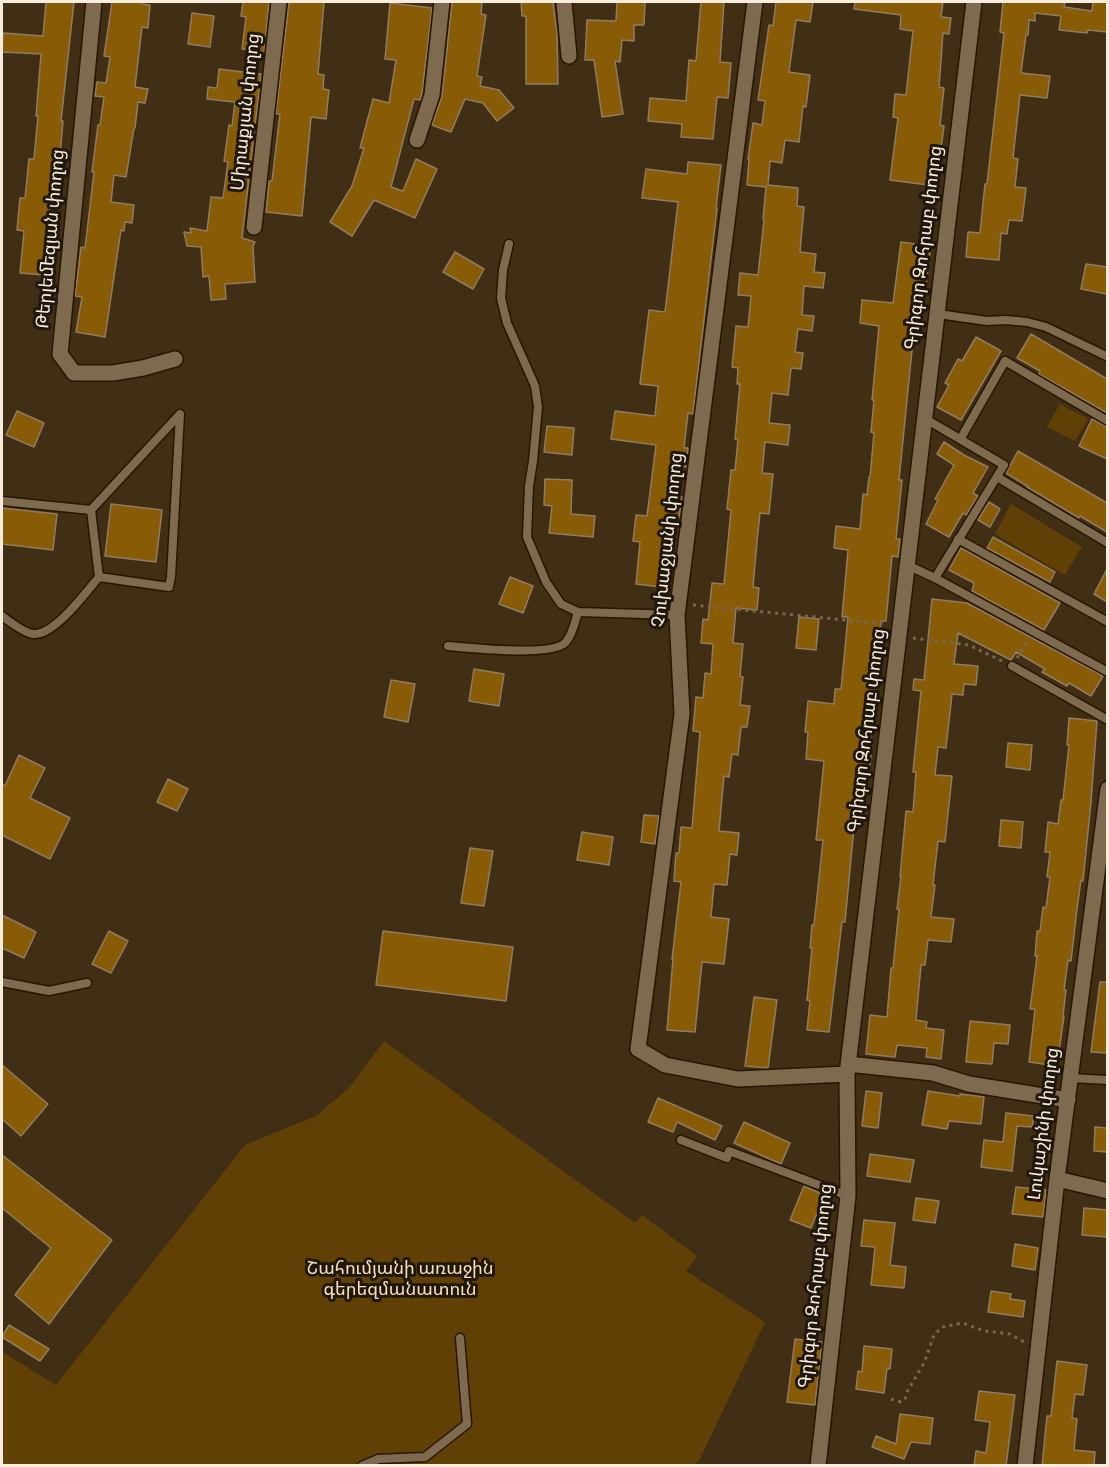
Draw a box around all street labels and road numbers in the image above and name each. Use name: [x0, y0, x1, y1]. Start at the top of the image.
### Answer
street label: Միրաքյան փողոց: [228, 32, 266, 192]
street label: Գրիգոր Զոհրաբ փողոց: [902, 145, 948, 351]
street label: Թերլեմեզյան փողոց: [33, 148, 71, 330]
street label: Չուխաջյանի փողոց: [649, 451, 689, 629]
street label: Գրիգոր Զոհրաբ փողոց: [845, 628, 891, 834]
street label: Լուկաշինի փողոց: [1025, 1046, 1065, 1202]
street label: Գրիգոր Զոհրաբ փողոց: [796, 1183, 838, 1389]

